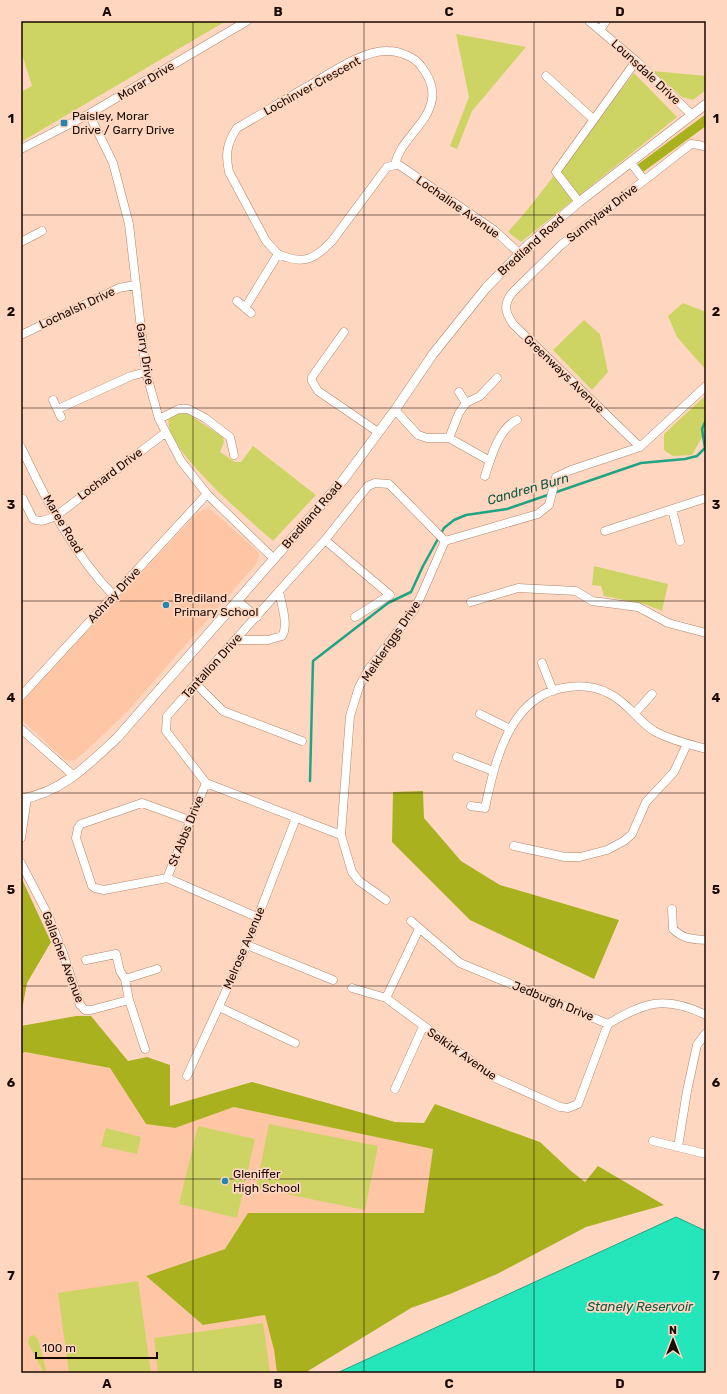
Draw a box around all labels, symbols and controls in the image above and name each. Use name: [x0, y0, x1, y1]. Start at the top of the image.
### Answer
text: A: [102, 4, 112, 19]
text: B: [273, 4, 283, 19]
text: C: [444, 4, 454, 19]
text: D: [615, 4, 625, 19]
street label: Lounsdale Drive: [609, 36, 684, 108]
street label: Lochinver Crescent: [261, 53, 363, 118]
street label: Morar Drive: [115, 58, 177, 103]
place label: Paisley, Morar Drive / Garry Drive: [72, 109, 175, 137]
text: 1: [8, 111, 14, 126]
text: 1: [713, 111, 719, 126]
marker: Paisley, Morar Drive / Garry Drive: [59, 118, 69, 128]
street label: Lochaline Avenue: [414, 173, 503, 241]
street label: Sunnylaw Drive: [564, 181, 641, 245]
street label: Brediland Road: [495, 212, 567, 278]
street label: Lochalsh Drive: [37, 284, 117, 332]
text: 2: [7, 304, 15, 319]
text: 2: [712, 304, 720, 319]
street label: Garry Drive: [133, 322, 157, 386]
street label: Greenways Avenue: [521, 332, 607, 416]
street label: Lochard Drive: [75, 445, 145, 503]
water label: Candren Burn: [485, 470, 571, 508]
street label: Brediland Road: [279, 478, 345, 552]
street label: Maree Road: [40, 492, 86, 556]
text: 3: [7, 497, 16, 512]
text: 3: [712, 497, 721, 512]
street label: Achray Drive: [85, 564, 144, 626]
place label: Brediland Primary School: [174, 591, 258, 619]
street label: Meikleriggs Drive: [359, 598, 423, 684]
marker: Brediland Primary School: [161, 600, 171, 610]
street label: Tantallon Drive: [179, 630, 245, 701]
text: 4: [7, 690, 16, 705]
text: 4: [712, 690, 721, 705]
street label: St Abbs Drive: [165, 793, 207, 868]
text: 5: [7, 882, 15, 897]
text: 5: [712, 882, 720, 897]
street label: Melrose Avenue: [220, 905, 268, 991]
street label: Gallacher Avenue: [39, 909, 87, 1005]
street label: Jedburgh Drive: [510, 978, 596, 1024]
street label: Selkirk Avenue: [425, 1025, 500, 1083]
text: 6: [7, 1075, 16, 1090]
text: 6: [712, 1075, 721, 1090]
place label: Gleniffer High School: [233, 1167, 300, 1195]
marker: Gleniffer High School: [220, 1176, 230, 1186]
text: 7: [7, 1268, 15, 1283]
text: 7: [712, 1268, 720, 1283]
water label: Stanely Reservoir: [587, 1299, 694, 1314]
north arrow: [653, 1320, 693, 1360]
text: N: [669, 1324, 677, 1337]
scale bar: [36, 1334, 157, 1360]
text: 100 m: [42, 1341, 76, 1355]
text: A: [102, 1376, 112, 1391]
text: B: [273, 1376, 283, 1391]
text: C: [444, 1376, 454, 1391]
text: D: [615, 1376, 625, 1391]

